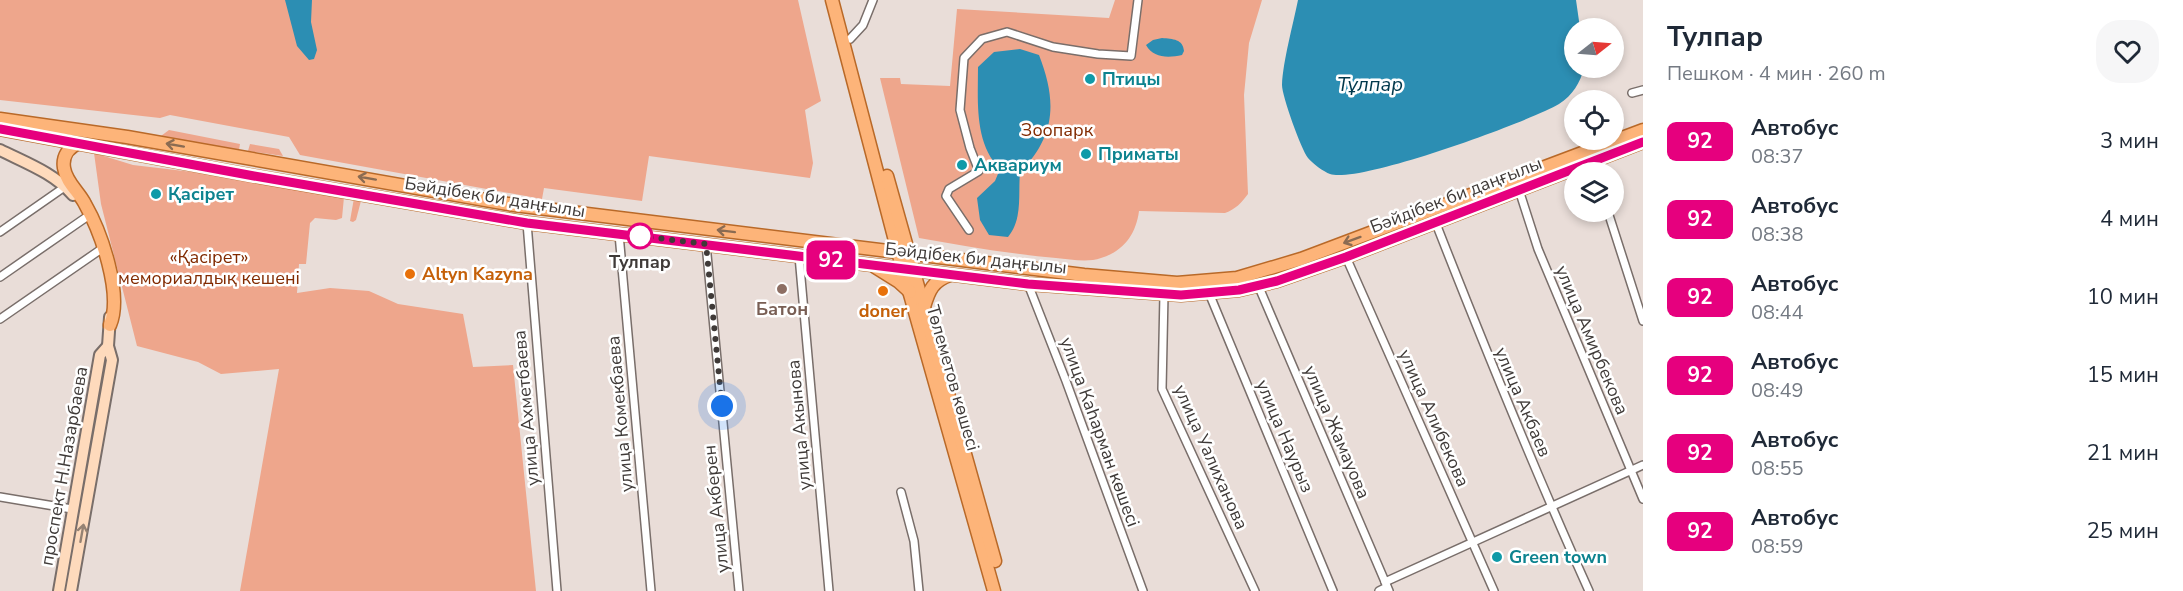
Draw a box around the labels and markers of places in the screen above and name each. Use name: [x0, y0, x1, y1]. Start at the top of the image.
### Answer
place label: Птицы: [1102, 67, 1160, 91]
marker: Птицы: [1083, 72, 1097, 86]
place label: Приматы: [1098, 142, 1179, 166]
marker: Приматы: [1079, 147, 1093, 161]
place label: Аквариум: [974, 153, 1062, 177]
marker: Аквариум: [955, 158, 969, 172]
place label: Қасірет: [168, 182, 235, 206]
marker: Қасірет: [149, 187, 163, 201]
marker: Тулпар: [627, 223, 653, 249]
place label: Тулпар: [609, 250, 671, 274]
place label: Altyn Kazyna: [422, 262, 533, 286]
marker: Altyn Kazyna: [403, 267, 417, 281]
marker: Батон: [775, 282, 789, 296]
marker: doner: [876, 284, 890, 298]
place label: Батон: [756, 297, 808, 321]
place label: doner: [859, 299, 907, 323]
place label: Green town: [1509, 545, 1607, 569]
marker: Green town: [1490, 550, 1504, 564]

